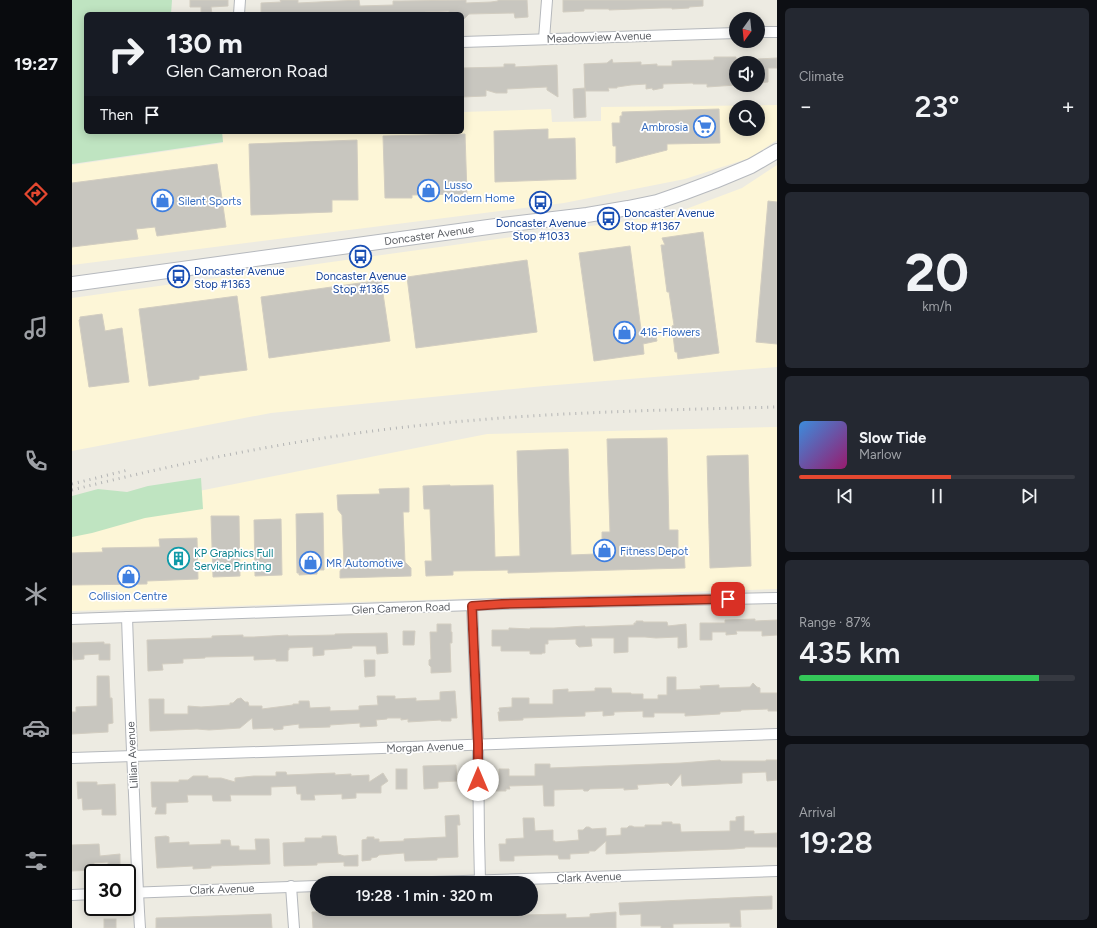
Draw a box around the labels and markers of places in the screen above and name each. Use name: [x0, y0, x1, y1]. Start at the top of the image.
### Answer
supermarket icon: Ambrosia: [691, 114, 717, 140]
place label: Ambrosia: [641, 121, 688, 134]
shop icon: Lusso Modern Home: [415, 178, 441, 204]
place label: Lusso Modern Home: [444, 179, 515, 205]
shop icon: Silent Sports: [149, 188, 175, 214]
bus stop icon: Doncaster Avenue Stop #1033: [528, 190, 554, 216]
place label: Silent Sports: [178, 195, 241, 208]
bus stop icon: Doncaster Avenue Stop #1367: [595, 206, 621, 232]
place label: Doncaster Avenue Stop #1367: [624, 207, 715, 233]
place label: Doncaster Avenue Stop #1033: [496, 217, 586, 243]
bus stop icon: Doncaster Avenue Stop #1365: [348, 243, 374, 269]
bus stop icon: Doncaster Avenue Stop #1363: [165, 264, 191, 290]
place label: Doncaster Avenue Stop #1363: [194, 265, 285, 291]
place label: Doncaster Avenue Stop #1365: [316, 270, 406, 296]
shop icon: 416-Flowers: [612, 319, 638, 345]
place label: 416-Flowers: [640, 326, 700, 339]
shop icon: Fitness Depot: [591, 538, 617, 564]
place label: Fitness Depot: [620, 545, 688, 558]
building icon: KP Graphics Full Service Printing: [166, 546, 192, 572]
place label: KP Graphics Full Service Printing: [194, 547, 273, 573]
shop icon: MR Automotive: [297, 550, 323, 576]
place label: MR Automotive: [326, 557, 403, 570]
shop icon: Collision Centre: [115, 563, 141, 589]
pin: [711, 582, 745, 616]
place label: Collision Centre: [89, 590, 167, 603]

